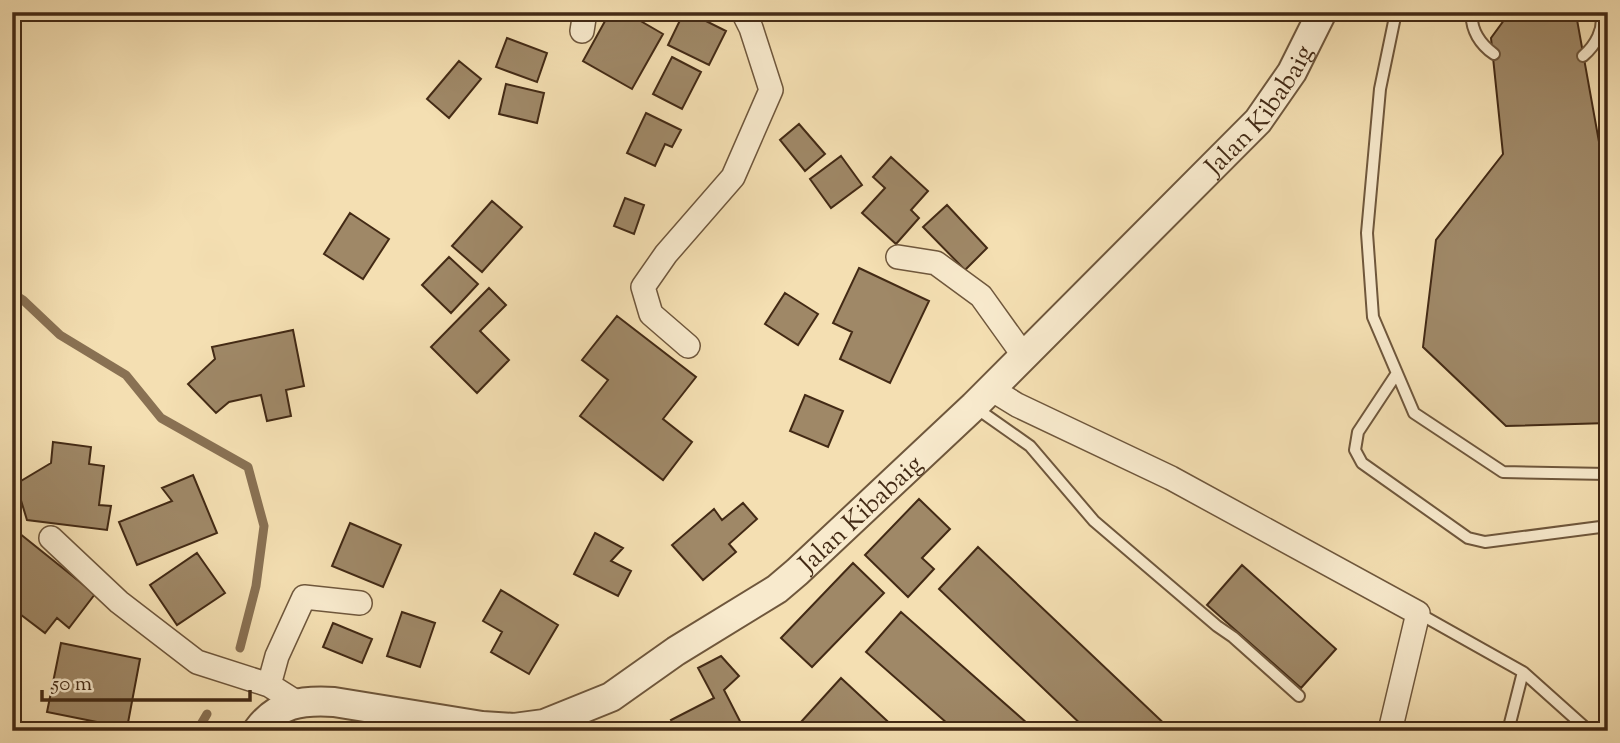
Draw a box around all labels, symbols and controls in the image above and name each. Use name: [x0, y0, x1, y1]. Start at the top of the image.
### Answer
street label: Jalan Kibabaig: [1196, 39, 1324, 187]
street label: Jalan Kibabaig: [790, 447, 932, 584]
scale bar: [42, 659, 250, 703]
text: 50 m: [51, 670, 92, 700]

